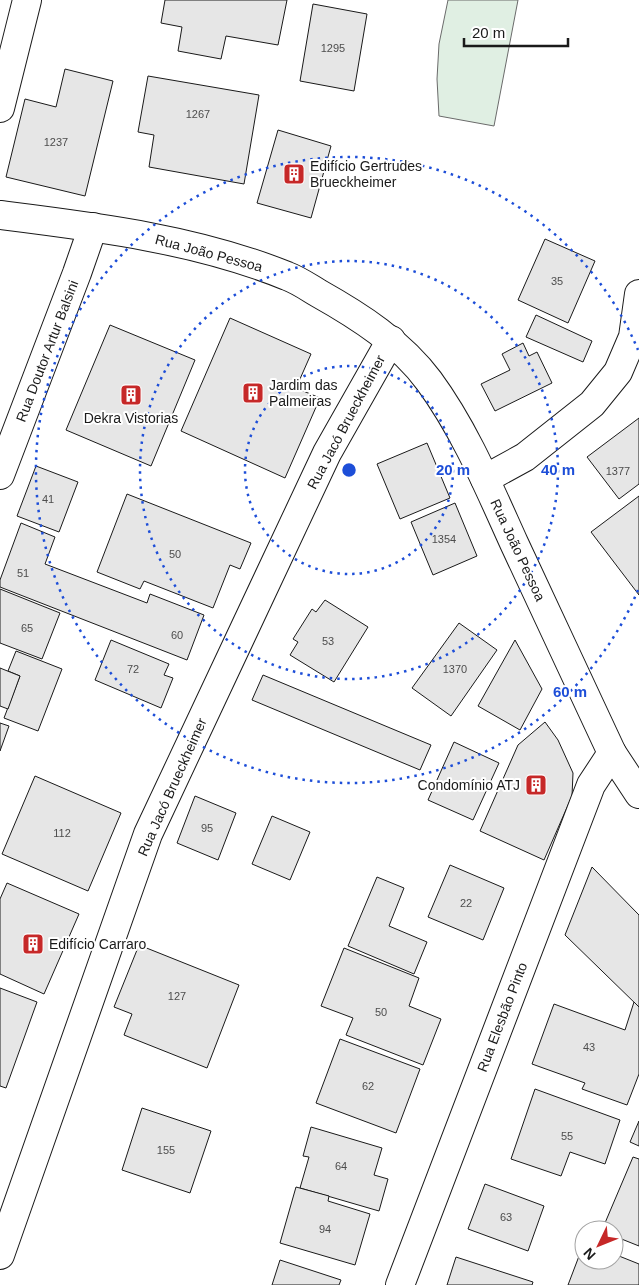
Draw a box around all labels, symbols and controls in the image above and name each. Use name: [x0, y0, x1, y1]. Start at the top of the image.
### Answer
scale bar: [464, 15, 568, 47]
text: 20 m: [472, 24, 505, 41]
house number: 1295: [321, 42, 345, 54]
house number: 1267: [186, 108, 210, 120]
house number: 1237: [44, 136, 68, 148]
place label: Edifício Gertrudes Brueckheimer: [310, 158, 422, 190]
building icon: Edifício Gertrudes Brueckheimer: [282, 162, 306, 186]
street label: Rua João Pessoa: [154, 231, 265, 275]
house number: 35: [551, 275, 563, 287]
street label: Rua Doutor Artur Balsini: [13, 278, 81, 424]
street label: Rua Jacó Brueckheimer: [304, 352, 388, 492]
place label: Jardim das Palmeiras: [269, 377, 337, 409]
building icon: Jardim das Palmeiras: [241, 381, 265, 405]
building icon: Dekra Vistorias: [119, 383, 143, 407]
place label: Dekra Vistorias: [84, 410, 178, 426]
centre of rings: [340, 461, 358, 479]
text: 20 m: [436, 461, 470, 478]
text: 40 m: [541, 461, 575, 478]
house number: 1377: [606, 465, 630, 477]
house number: 41: [42, 493, 54, 505]
street label: Rua João Pessoa: [487, 497, 549, 604]
house number: 1354: [432, 533, 456, 545]
house number: 50: [169, 548, 181, 560]
house number: 51: [17, 567, 29, 579]
house number: 65: [21, 622, 33, 634]
house number: 60: [171, 629, 183, 641]
house number: 53: [322, 635, 334, 647]
house number: 72: [127, 663, 139, 675]
house number: 1370: [443, 663, 467, 675]
text: 60 m: [553, 683, 587, 700]
street label: Rua Jacó Brueckheimer: [134, 715, 210, 858]
building icon: Condomínio ATJ: [524, 773, 548, 797]
place label: Condomínio ATJ: [418, 777, 520, 793]
house number: 95: [201, 822, 213, 834]
house number: 112: [53, 827, 71, 839]
house number: 22: [460, 897, 472, 909]
building icon: Edifício Carraro: [21, 932, 45, 956]
place label: Edifício Carraro: [49, 936, 146, 952]
street label: Rua Elesbão Pinto: [474, 960, 530, 1074]
house number: 127: [168, 990, 186, 1002]
house number: 50: [375, 1006, 387, 1018]
house number: 43: [583, 1041, 595, 1053]
house number: 62: [362, 1080, 374, 1092]
house number: 55: [561, 1130, 573, 1142]
house number: 155: [157, 1144, 175, 1156]
house number: 64: [335, 1160, 347, 1172]
house number: 63: [500, 1211, 512, 1223]
north arrow: [574, 1220, 624, 1270]
house number: 94: [319, 1223, 331, 1235]
text: N: [580, 1245, 599, 1263]

